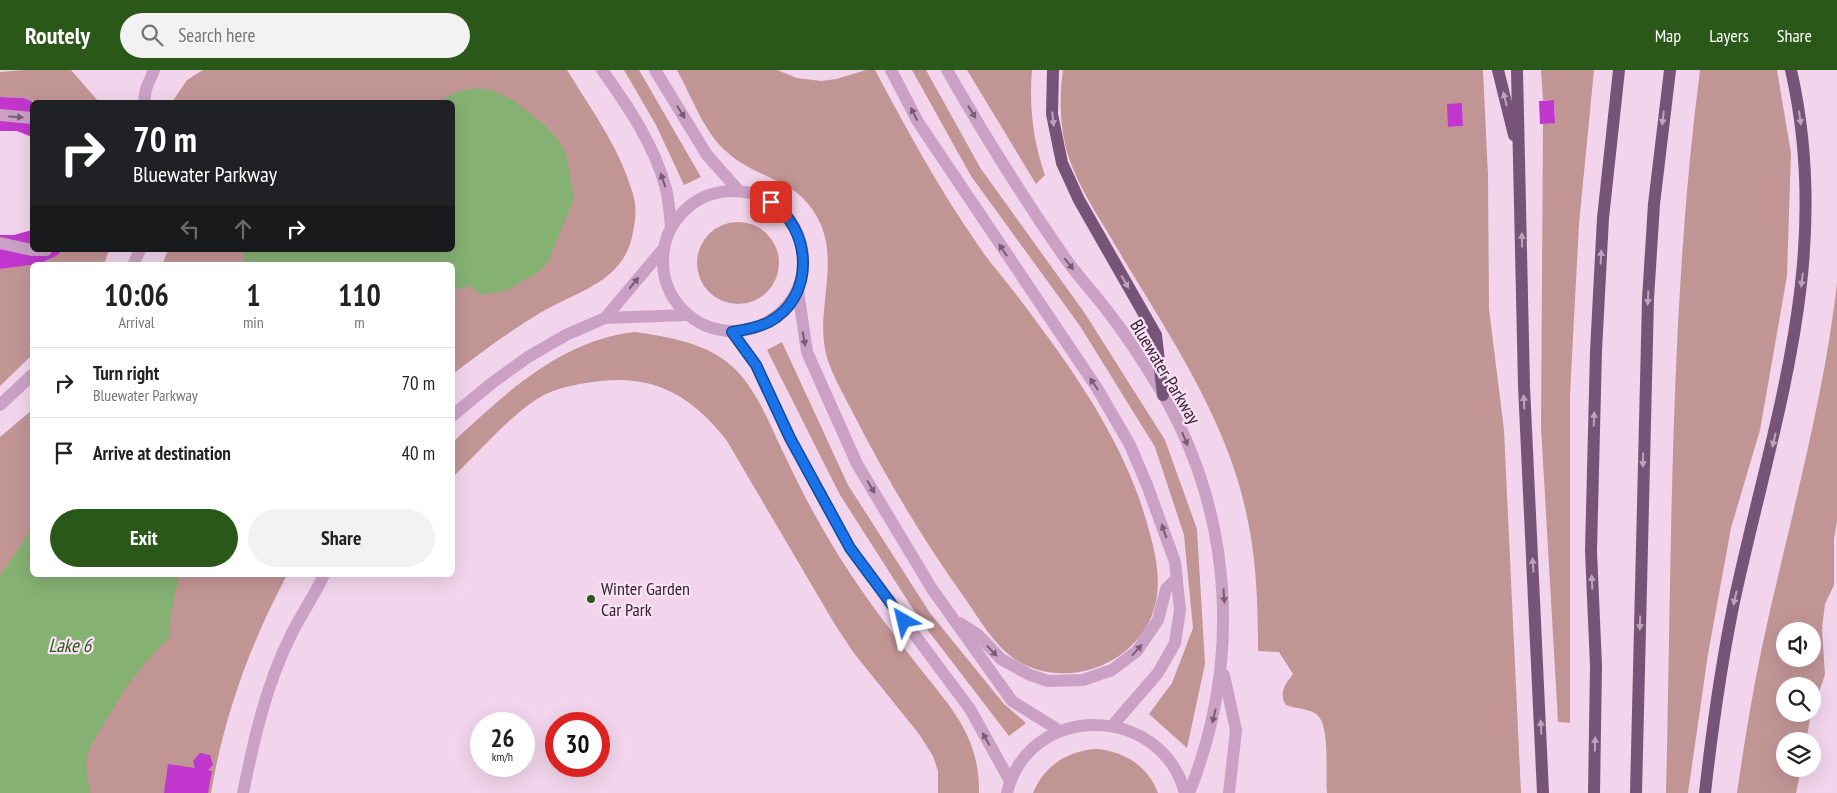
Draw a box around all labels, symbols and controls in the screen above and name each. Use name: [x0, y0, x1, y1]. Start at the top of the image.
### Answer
search box: [120, 13, 470, 58]
text: Routely: [25, 20, 90, 51]
icon: search: [138, 21, 166, 49]
text: Search here: [178, 23, 255, 47]
text: Map: [1655, 24, 1681, 47]
text: Layers: [1709, 24, 1749, 47]
text: Share: [1777, 24, 1812, 47]
one-way arrow: [1501, 91, 1509, 106]
one-way arrow: [676, 105, 685, 118]
one-way arrow: [967, 105, 977, 119]
one-way arrow: [910, 107, 918, 121]
one-way arrow: [1797, 110, 1805, 126]
one-way arrow: [1049, 111, 1057, 127]
one-way arrow: [1659, 111, 1667, 127]
one-way arrow: [9, 113, 25, 121]
text: 70 m: [133, 116, 197, 162]
icon: right: [50, 120, 115, 185]
text: Bluewater Parkway: [133, 160, 277, 188]
one-way arrow: [659, 172, 667, 187]
pin: [750, 181, 792, 223]
icon: arrive: [757, 188, 785, 216]
icon: left: [176, 215, 204, 243]
icon: ahead: [229, 215, 257, 243]
icon: right: [282, 215, 310, 243]
one-way arrow: [1518, 232, 1526, 248]
one-way arrow: [998, 243, 1008, 257]
one-way arrow: [1598, 249, 1606, 265]
one-way arrow: [1064, 257, 1075, 270]
one-way arrow: [1798, 272, 1806, 288]
text: 10:06: [104, 275, 169, 314]
text: 1: [246, 275, 261, 314]
text: 110: [338, 275, 381, 314]
one-way arrow: [1121, 275, 1130, 288]
one-way arrow: [629, 277, 640, 290]
one-way arrow: [1643, 290, 1651, 306]
text: Arrival: [118, 312, 155, 332]
text: min: [243, 312, 264, 332]
text: m: [354, 312, 365, 332]
street label: Bluewater Parkway: [1125, 315, 1206, 428]
one-way arrow: [801, 332, 809, 348]
text: Turn right: [93, 361, 159, 385]
icon: right: [50, 369, 78, 397]
text: 70 m: [402, 371, 435, 395]
one-way arrow: [1090, 378, 1099, 391]
text: Bluewater Parkway: [93, 385, 198, 405]
one-way arrow: [1520, 394, 1528, 410]
one-way arrow: [1590, 411, 1598, 427]
one-way arrow: [1182, 432, 1190, 446]
one-way arrow: [1770, 432, 1778, 447]
icon: arrive: [50, 439, 78, 467]
text: Arrive at destination: [93, 441, 231, 465]
text: 40 m: [402, 441, 435, 465]
one-way arrow: [1639, 452, 1647, 468]
one-way arrow: [866, 480, 875, 493]
button: Exit: [50, 509, 238, 567]
button: Share: [248, 509, 435, 567]
one-way arrow: [1160, 523, 1167, 538]
one-way arrow: [1528, 556, 1536, 572]
one-way arrow: [1587, 574, 1595, 590]
place label: Winter Garden Car Park: [601, 577, 690, 621]
one-way arrow: [1220, 588, 1228, 604]
one-way arrow: [1731, 590, 1739, 605]
marker: Winter Garden Car Park: [585, 593, 597, 605]
position arrow: [877, 594, 929, 646]
one-way arrow: [1636, 615, 1644, 631]
map controls: [1776, 622, 1821, 777]
button: sound: [1776, 622, 1821, 667]
water label: Lake 6: [49, 633, 93, 657]
one-way arrow: [986, 644, 998, 656]
one-way arrow: [1132, 644, 1143, 657]
button: search: [1776, 677, 1821, 722]
one-way arrow: [1209, 708, 1217, 724]
speed limit sign: 30: [545, 712, 610, 777]
one-way arrow: [1536, 719, 1544, 735]
text: 26: [491, 722, 514, 754]
one-way arrow: [982, 731, 990, 746]
button: layers: [1776, 732, 1821, 777]
one-way arrow: [1591, 736, 1599, 752]
text: km/h: [492, 749, 513, 764]

